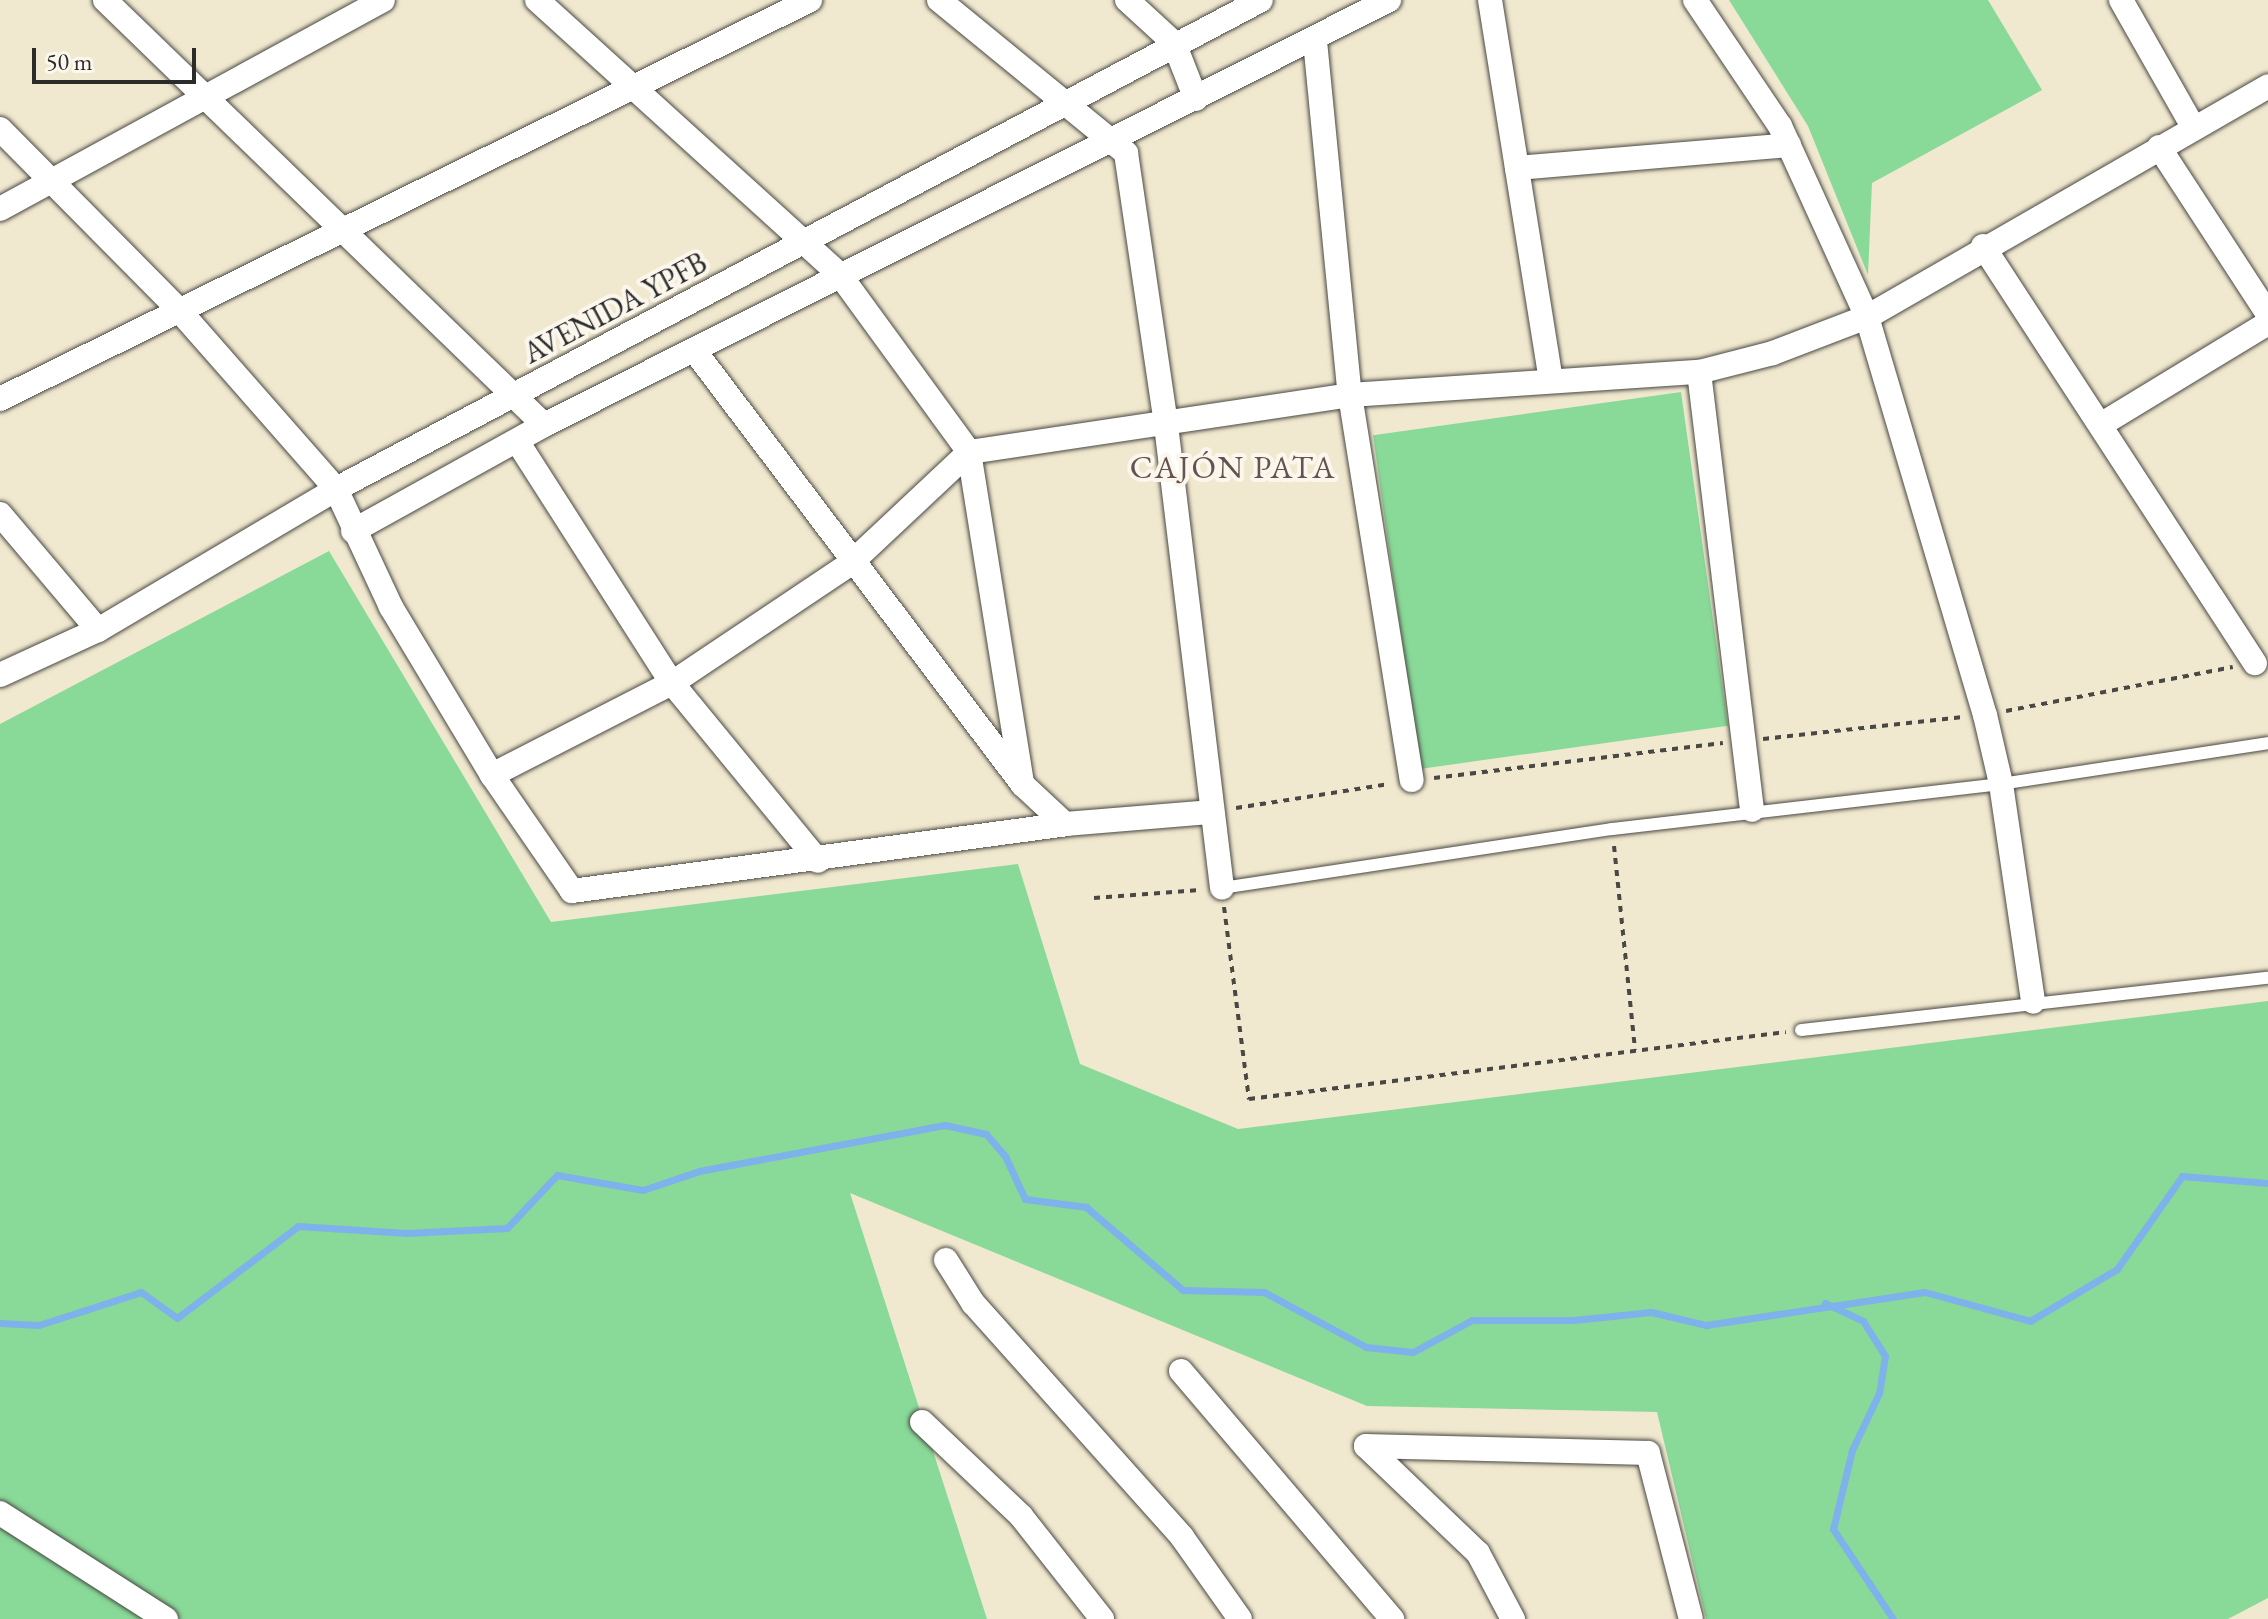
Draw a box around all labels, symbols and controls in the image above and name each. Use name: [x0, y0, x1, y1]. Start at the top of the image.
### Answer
scale bar: [36, 32, 200, 82]
text: 50 m: [46, 46, 93, 77]
street label: AVENIDA YPFB: [517, 244, 713, 372]
district label: CAJÓN PATA: [1130, 448, 1336, 486]

